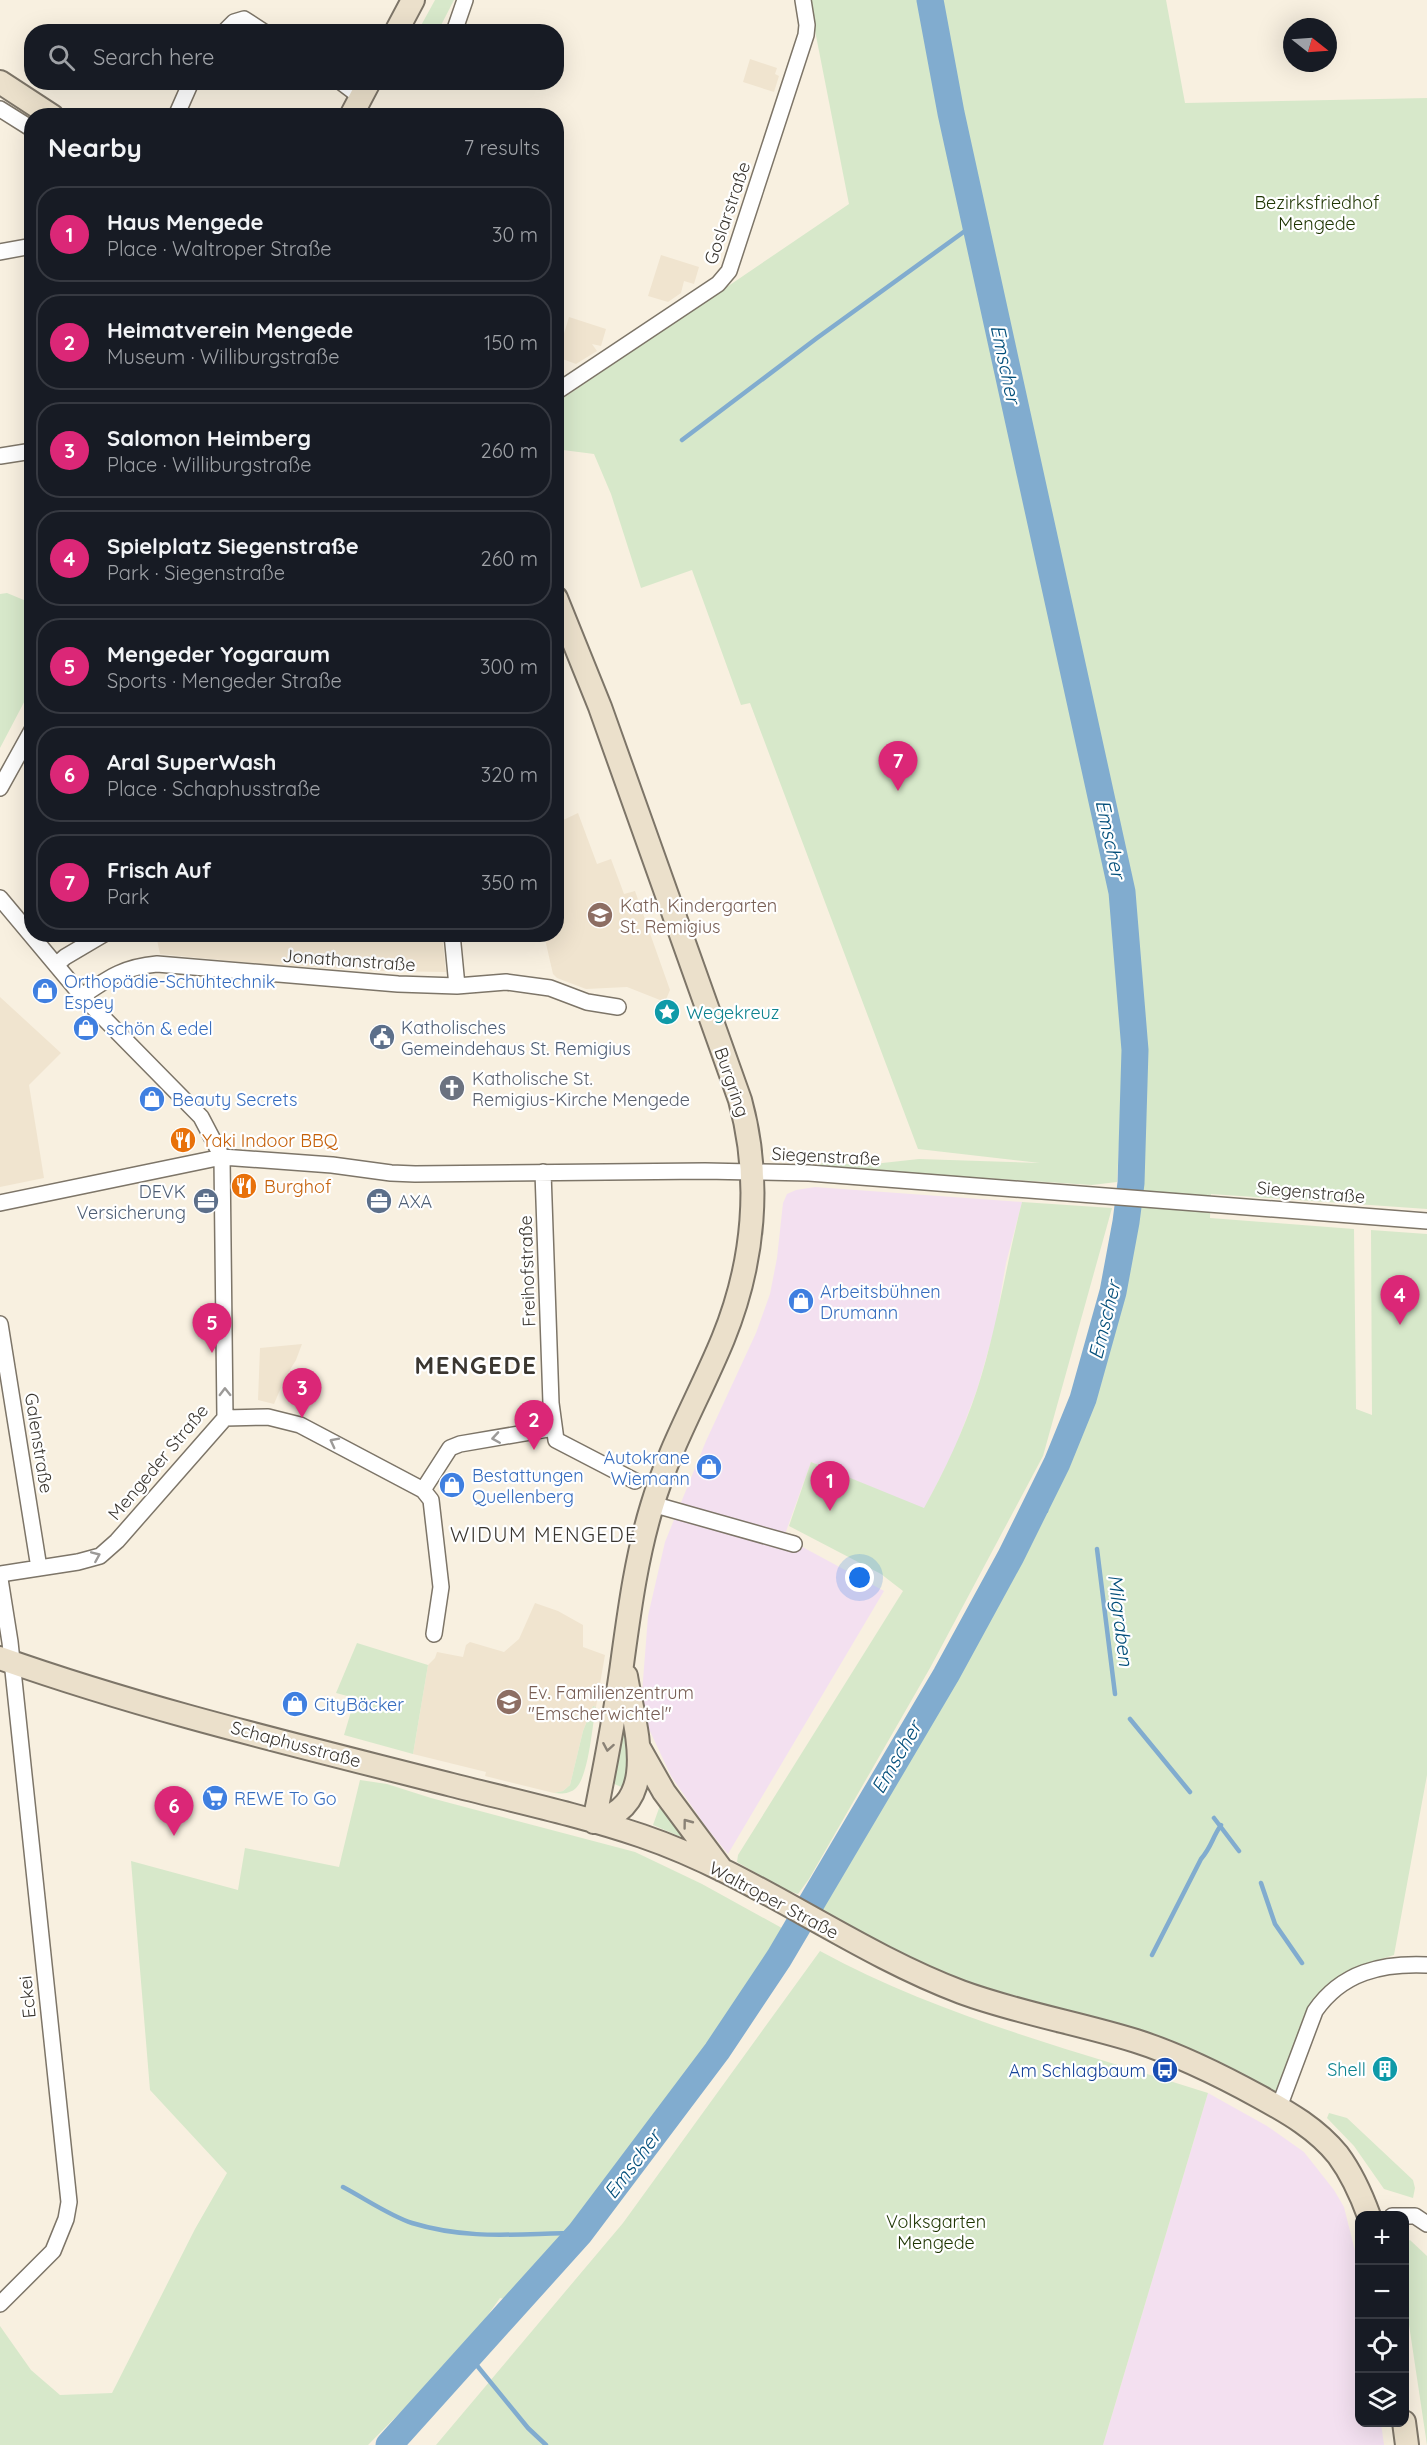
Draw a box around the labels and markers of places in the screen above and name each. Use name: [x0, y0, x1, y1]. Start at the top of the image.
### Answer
pin: 7: [878, 742, 918, 791]
place label: Kath. Kindergarten St. Remigius: [620, 894, 777, 938]
school or university icon: Kath. Kindergarten St. Remigius: [585, 900, 615, 930]
place label: Orthopädie-Schuhtechnik Espey: [64, 970, 275, 1014]
shop icon: Orthopädie-Schuhtechnik Espey: [30, 976, 60, 1006]
place icon: Wegekreuz: [652, 997, 682, 1027]
place label: Wegekreuz: [686, 1001, 779, 1024]
shop icon: schön & edel: [71, 1013, 101, 1043]
place label: Katholisches Gemeindehaus St. Remigius: [401, 1016, 631, 1060]
place label: schön & edel: [106, 1017, 213, 1040]
public building icon: Katholisches Gemeindehaus St. Remigius: [367, 1022, 397, 1052]
place label: Katholische St. Remigius-Kirche Mengede: [472, 1067, 690, 1111]
church icon: Katholische St. Remigius-Kirche Mengede: [437, 1073, 467, 1103]
shop icon: Beauty Secrets: [137, 1084, 167, 1114]
place label: Beauty Secrets: [172, 1088, 297, 1111]
restaurant icon: Yaki Indoor BBQ: [168, 1125, 198, 1155]
place label: Yaki Indoor BBQ: [202, 1129, 339, 1152]
restaurant icon: Burghof: [229, 1171, 259, 1201]
place label: Burghof: [264, 1175, 332, 1198]
place label: DEVK Versicherung: [77, 1180, 186, 1224]
office icon: DEVK Versicherung: [191, 1186, 221, 1216]
office icon: AXA: [364, 1186, 394, 1216]
place label: AXA: [398, 1190, 433, 1213]
pin: 4: [1380, 1276, 1420, 1325]
place label: Arbeitsbühnen Drumann: [820, 1280, 941, 1324]
shop icon: Arbeitsbühnen Drumann: [786, 1286, 816, 1316]
pin: 5: [192, 1304, 232, 1353]
pin: 3: [282, 1368, 322, 1418]
pin: 2: [514, 1400, 554, 1450]
place label: Autokrane Wiemann: [604, 1446, 690, 1490]
shop icon: Autokrane Wiemann: [694, 1452, 724, 1482]
pin: 1: [810, 1462, 850, 1511]
place label: Bestattungen Quellenberg: [472, 1464, 584, 1508]
shop icon: Bestattungen Quellenberg: [437, 1470, 467, 1500]
place label: Ev. Familienzentrum "Emscherwichtel": [528, 1681, 694, 1725]
school or university icon: Ev. Familienzentrum "Emscherwichtel": [494, 1687, 524, 1717]
shop icon: CityBäcker: [280, 1689, 310, 1719]
place label: CityBäcker: [314, 1693, 404, 1716]
supermarket icon: REWE To Go: [200, 1783, 230, 1813]
pin: 6: [154, 1786, 194, 1836]
place label: REWE To Go: [234, 1787, 337, 1810]
building icon: Shell: [1370, 2054, 1400, 2084]
bus stop icon: Am Schlagbaum: [1150, 2055, 1180, 2085]
place label: Shell: [1327, 2058, 1366, 2081]
place label: Am Schlagbaum: [1009, 2059, 1146, 2082]

